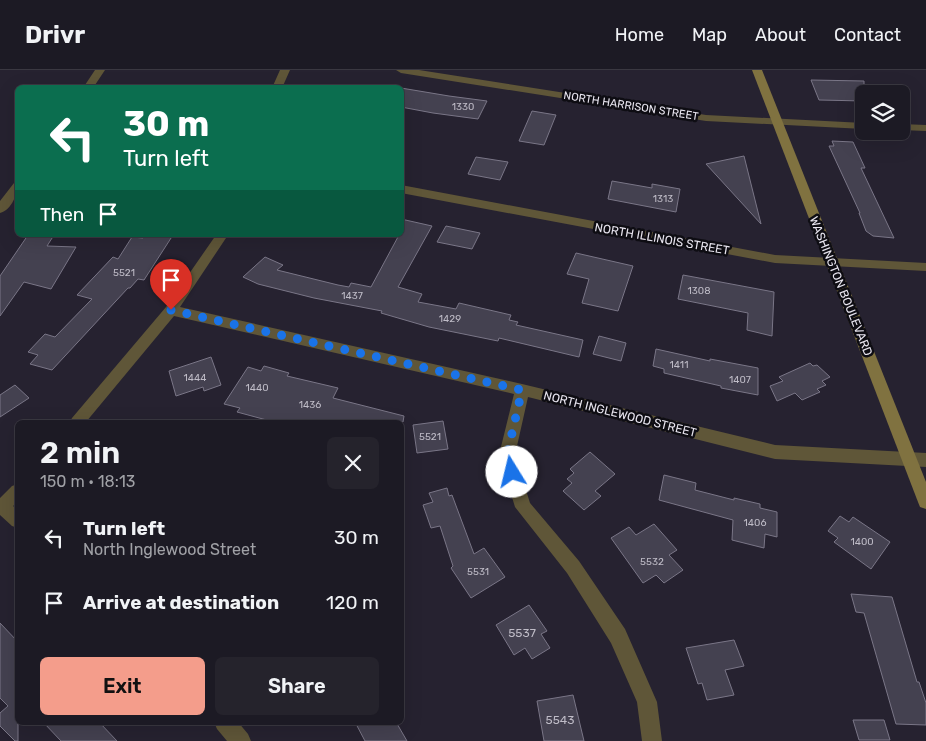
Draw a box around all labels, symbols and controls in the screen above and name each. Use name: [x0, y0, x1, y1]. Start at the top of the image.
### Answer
text: Drivr: [25, 21, 85, 49]
text: Home: [615, 24, 664, 46]
text: Map: [692, 24, 727, 46]
text: About: [755, 24, 806, 46]
text: Contact: [834, 24, 901, 46]
map controls: [855, 85, 910, 140]
button: layers: [855, 85, 910, 140]
street label: NORTH HARRISON STREET: [563, 89, 700, 123]
house number: 1330: [452, 101, 474, 113]
text: 30 m: [123, 103, 209, 145]
icon: left: [40, 105, 105, 170]
text: Turn left: [123, 145, 209, 172]
house number: 1313: [653, 193, 673, 205]
icon: arrive: [94, 200, 122, 228]
text: Then: [40, 203, 84, 226]
street label: WASHINGTON BOULEVARD: [807, 214, 875, 358]
street label: NORTH ILLINOIS STREET: [594, 220, 731, 258]
pin: [150, 259, 192, 310]
icon: arrive: [157, 266, 185, 294]
house number: 5521: [113, 267, 135, 279]
house number: 1308: [688, 285, 711, 297]
house number: 1437: [341, 290, 363, 302]
house number: 1429: [439, 313, 461, 325]
house number: 1411: [670, 359, 688, 371]
house number: 1444: [184, 372, 206, 384]
house number: 1407: [729, 374, 751, 386]
house number: 1440: [245, 382, 269, 394]
street label: NORTH INGLEWOOD STREET: [542, 388, 698, 440]
house number: 1436: [299, 399, 321, 411]
house number: 5521: [419, 431, 441, 443]
text: 2 min: [40, 435, 120, 471]
button: close: [327, 437, 379, 489]
position arrow: [485, 445, 537, 497]
text: 150 m · 18:13: [40, 472, 135, 491]
text: Turn left: [83, 517, 165, 540]
house number: 1406: [744, 517, 766, 529]
icon: left: [40, 524, 68, 552]
text: 30 m: [334, 526, 379, 549]
house number: 1400: [850, 536, 874, 548]
text: North Inglewood Street: [83, 540, 256, 559]
house number: 5532: [640, 556, 664, 568]
house number: 5531: [467, 566, 489, 578]
icon: arrive: [40, 589, 68, 617]
text: Arrive at destination: [83, 591, 279, 614]
text: 120 m: [326, 591, 379, 614]
house number: 5537: [508, 626, 536, 640]
button: Exit: [40, 657, 205, 715]
button: Share: [215, 657, 379, 715]
house number: 5543: [546, 713, 574, 727]

